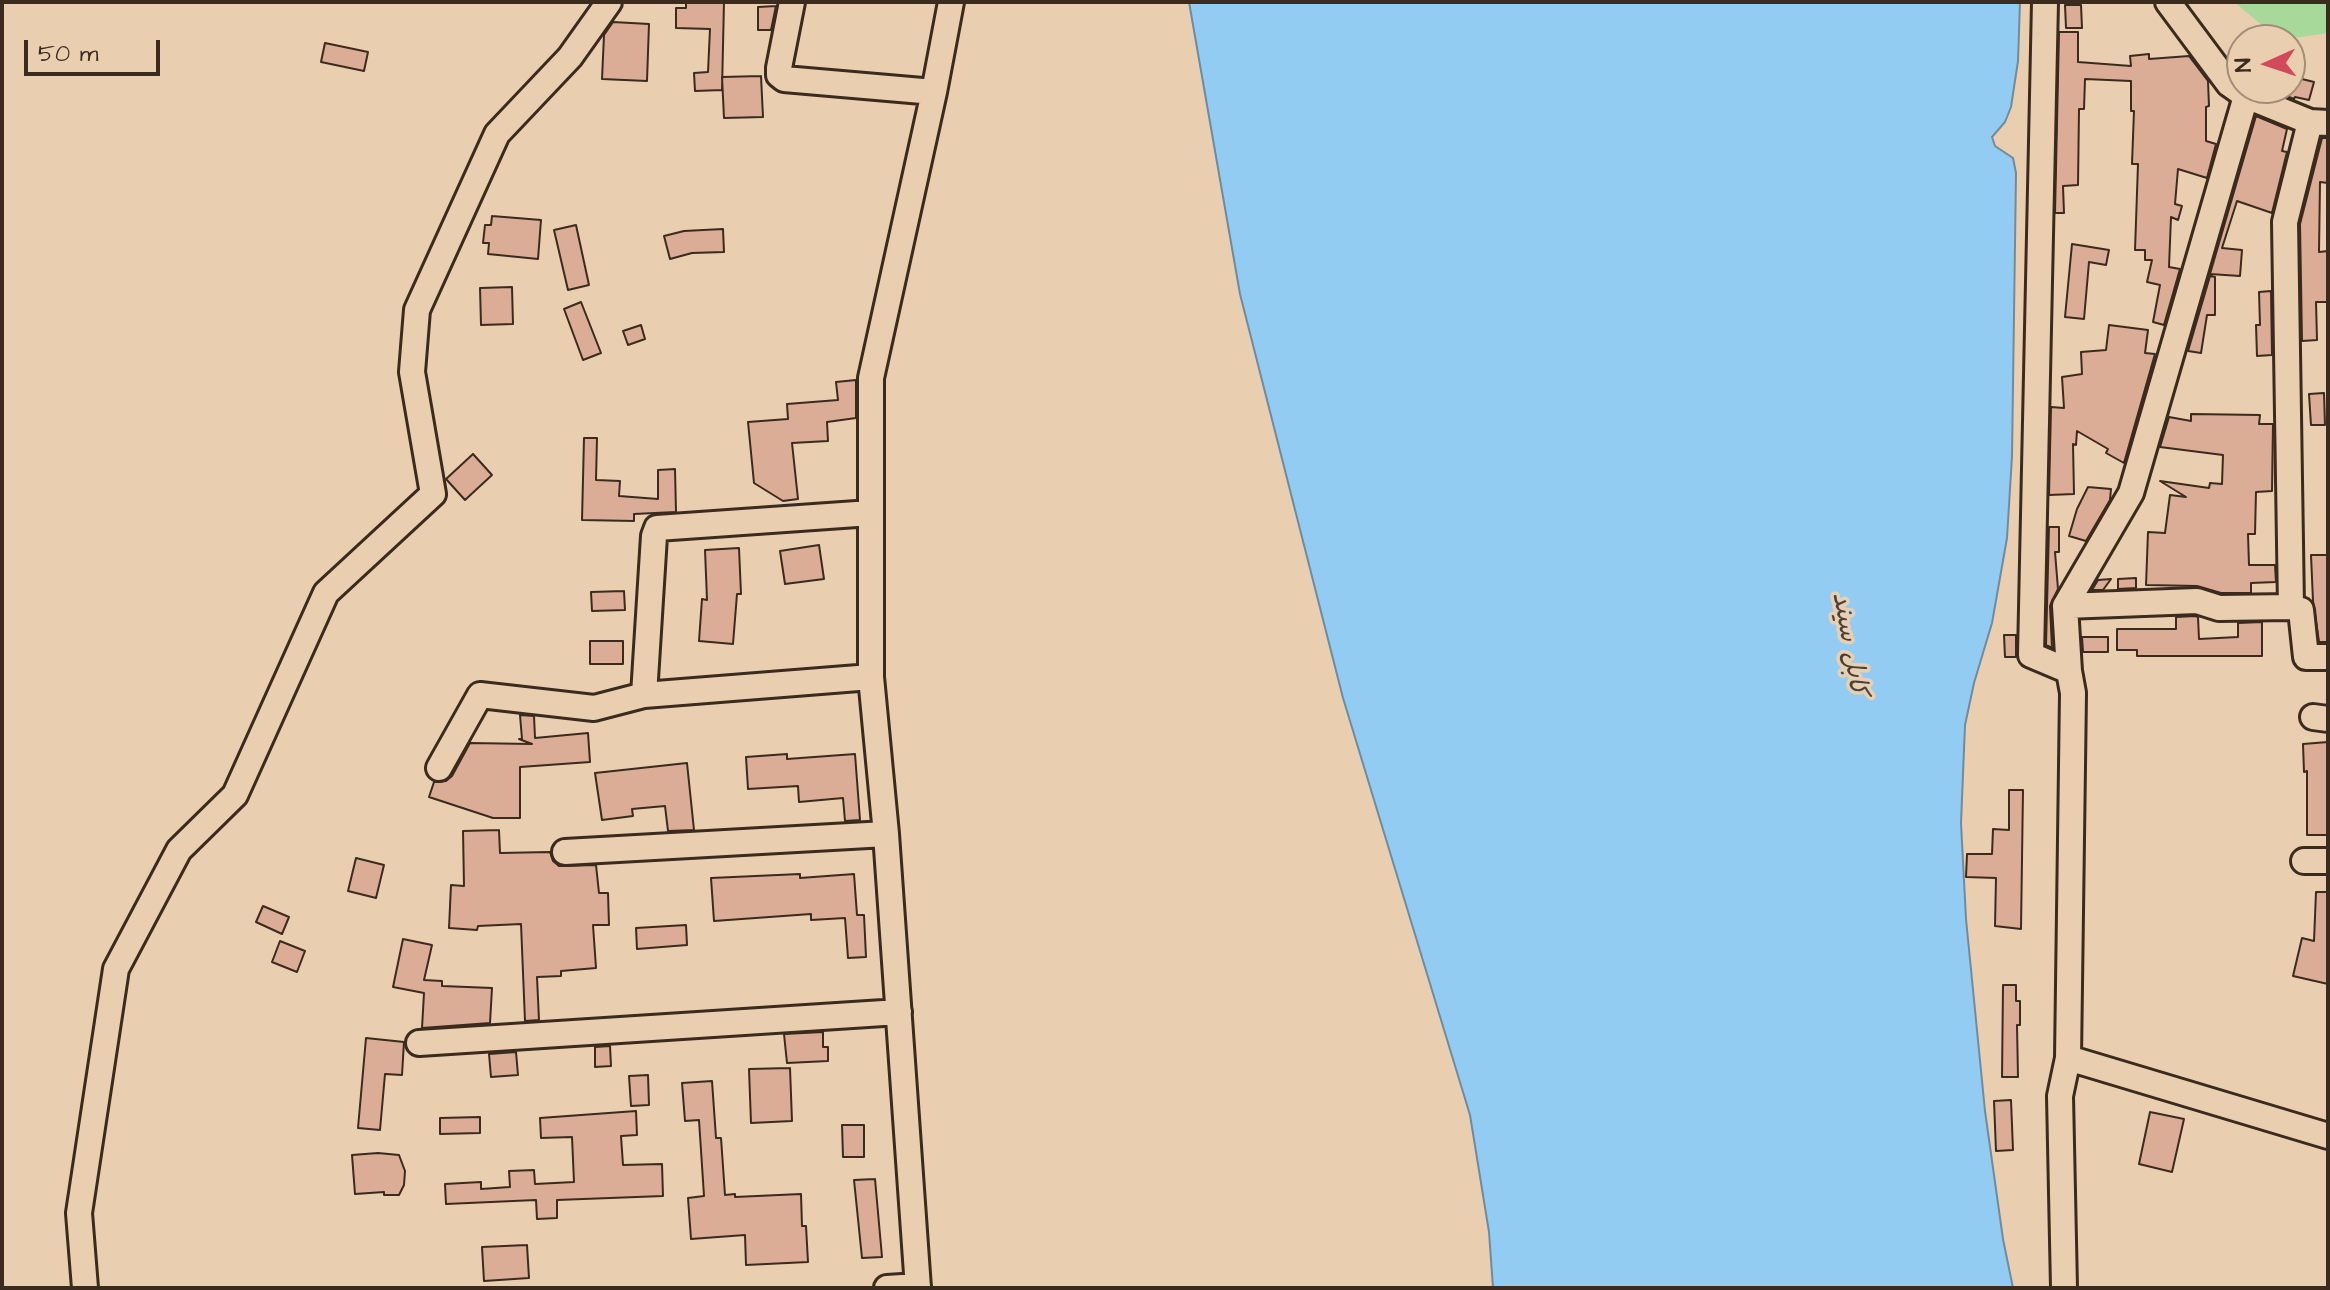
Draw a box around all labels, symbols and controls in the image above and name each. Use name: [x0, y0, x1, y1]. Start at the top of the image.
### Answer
scale bar: [28, 24, 164, 74]
north arrow: [2226, 24, 2306, 104]
text: 50 m: [38, 37, 98, 71]
text: N: [2228, 57, 2259, 73]
water label: کابل سيند: [1824, 590, 1872, 698]

